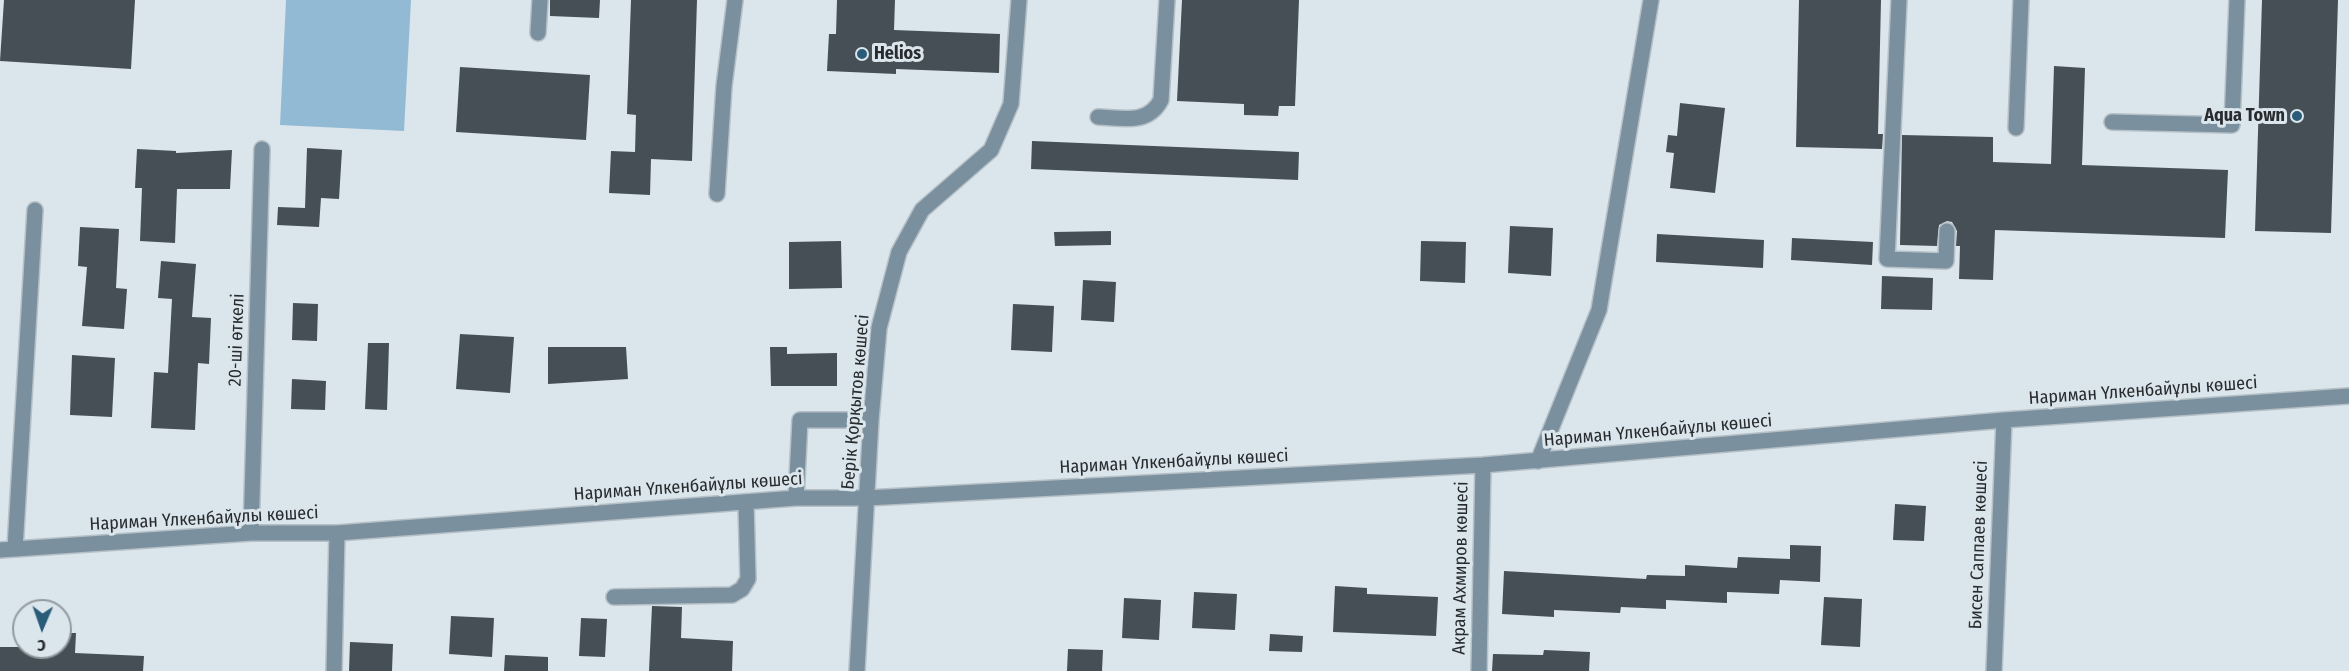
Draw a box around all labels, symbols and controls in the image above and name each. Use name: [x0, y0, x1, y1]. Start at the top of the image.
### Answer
place label: Helios: [874, 43, 921, 65]
marker: Helios: [855, 47, 869, 61]
place label: Aqua Town: [2204, 105, 2285, 127]
marker: Aqua Town: [2290, 109, 2304, 123]
street label: 20-ші өткелі: [225, 293, 249, 387]
street label: Берік Қорқытов көшесі: [838, 314, 874, 490]
street label: Нариман Үлкенбайұлы көшесі: [2028, 372, 2258, 410]
street label: Нариман Үлкенбайұлы көшесі: [1543, 410, 1773, 452]
street label: Нариман Үлкенбайұлы көшесі: [1059, 445, 1289, 479]
street label: Бисен Саппаев көшесі: [1965, 460, 1993, 630]
street label: Нариман Үлкенбайұлы көшесі: [573, 468, 803, 506]
street label: Акрам Ахмиров көшесі: [1449, 481, 1473, 655]
street label: Нариман Үлкенбайұлы көшесі: [89, 502, 319, 536]
north arrow: [12, 599, 72, 659]
text: С: [37, 636, 46, 655]

